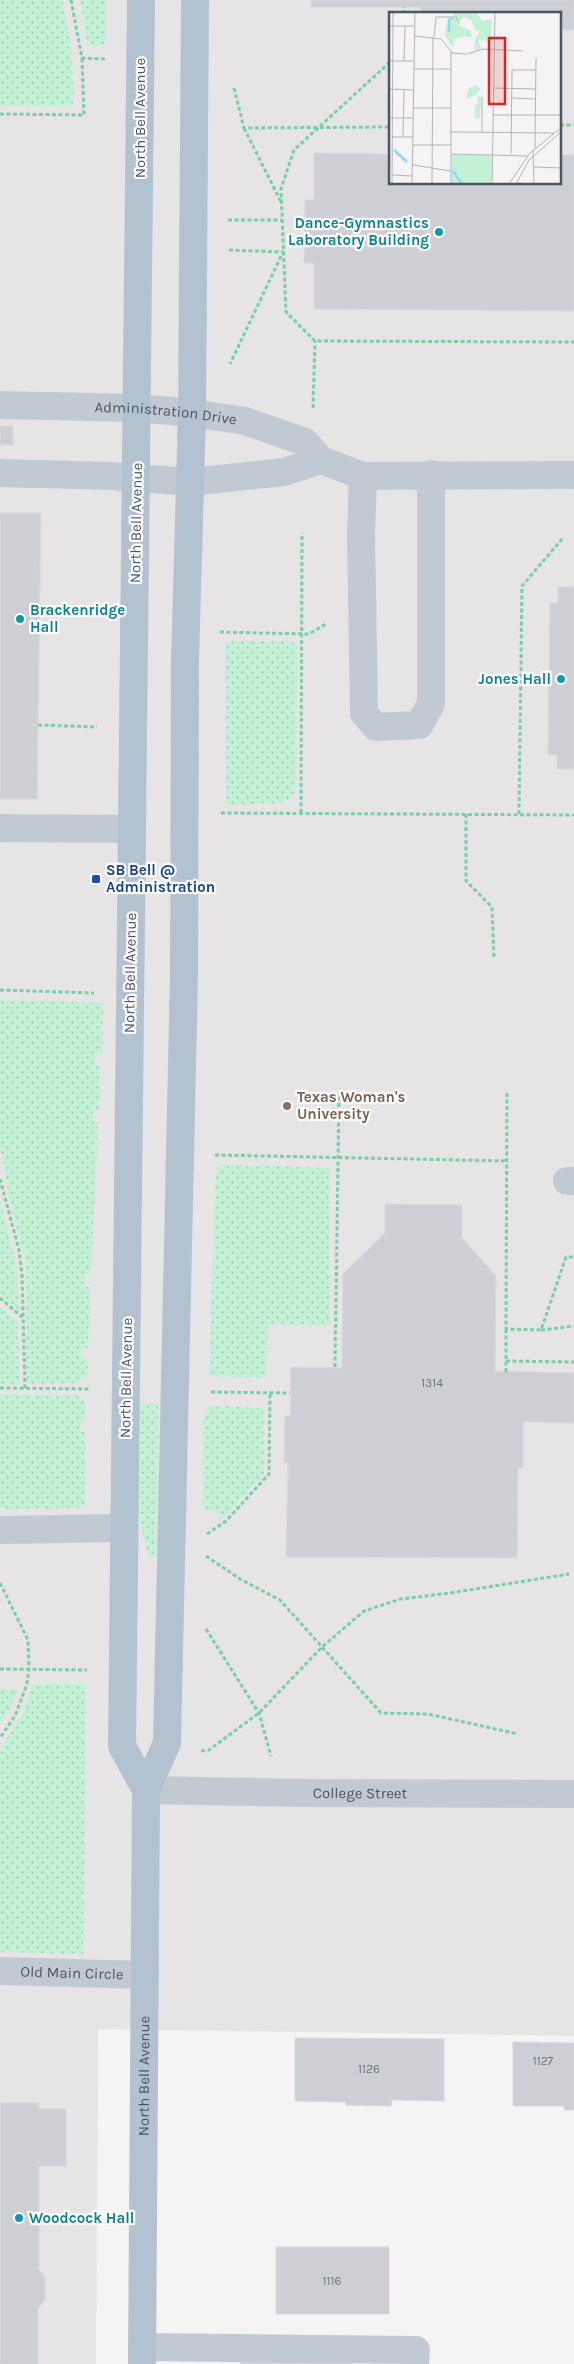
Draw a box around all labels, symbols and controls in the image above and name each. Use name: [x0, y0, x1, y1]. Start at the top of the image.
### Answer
inset map: [389, 12, 562, 185]
street label: North Bell Avenue: [131, 58, 149, 178]
place label: Dance-Gymnastics Laboratory Building: [288, 214, 429, 249]
marker: Dance-Gymnastics Laboratory Building: [433, 226, 445, 238]
street label: Administration Drive: [94, 398, 238, 429]
street label: North Bell Avenue: [126, 463, 146, 583]
place label: Brackenridge Hall: [30, 601, 125, 636]
marker: Brackenridge Hall: [14, 613, 26, 625]
place label: Jones Hall: [478, 670, 551, 688]
marker: Jones Hall: [555, 673, 567, 685]
place label: SB Bell @ Administration: [106, 861, 215, 896]
marker: SB Bell @ Administration: [90, 873, 102, 885]
street label: North Bell Avenue: [120, 913, 140, 1033]
place label: Texas Woman's University: [297, 1088, 406, 1123]
marker: Texas Woman's University: [281, 1100, 293, 1112]
street label: North Bell Avenue: [116, 1318, 136, 1438]
house number: 1314: [421, 1376, 443, 1390]
street label: College Street: [313, 1784, 408, 1802]
street label: Old Main Circle: [20, 1963, 124, 1983]
street label: North Bell Avenue: [135, 2016, 153, 2136]
house number: 1127: [533, 2054, 554, 2068]
house number: 1126: [358, 2062, 380, 2076]
place label: Woodcock Hall: [29, 2209, 134, 2227]
marker: Woodcock Hall: [13, 2212, 25, 2224]
house number: 1116: [323, 2274, 342, 2288]

